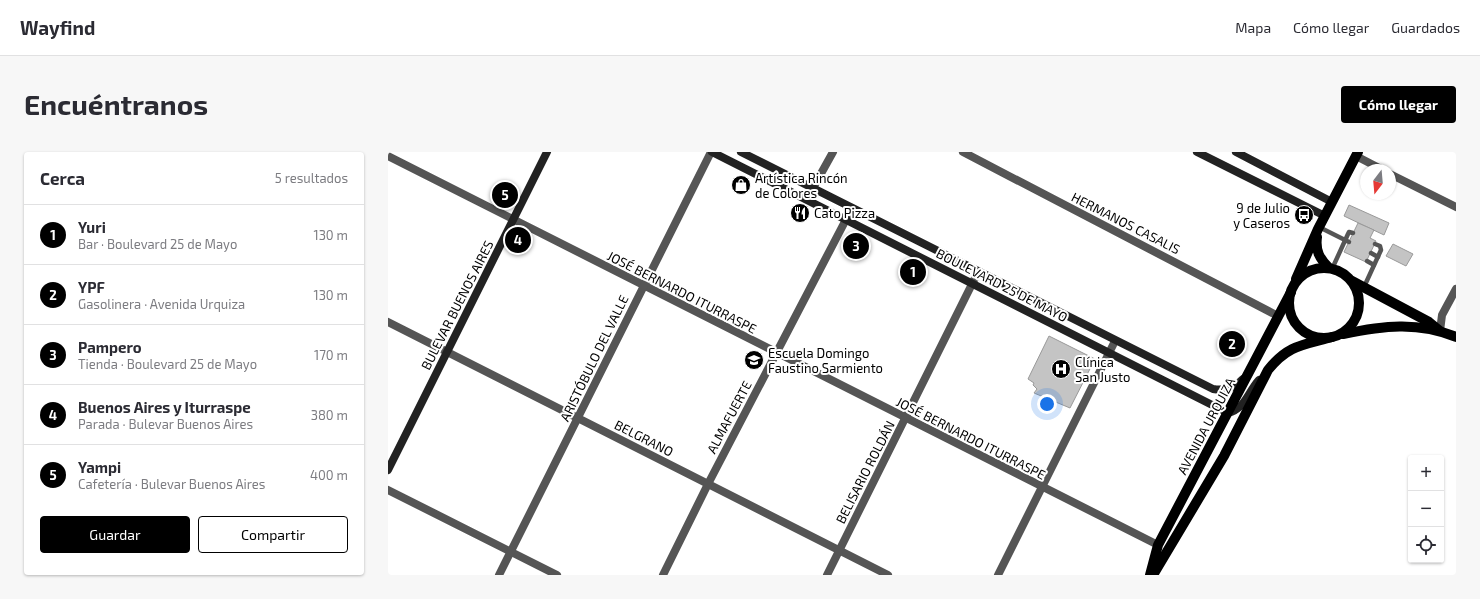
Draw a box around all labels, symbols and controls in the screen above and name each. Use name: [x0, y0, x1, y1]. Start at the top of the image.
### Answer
text: Wayfind: [20, 16, 95, 39]
text: Mapa: [1235, 19, 1271, 36]
text: Cómo llegar: [1293, 19, 1369, 36]
text: Guardados: [1391, 19, 1460, 36]
button: Cómo llegar: [1341, 86, 1456, 123]
text: Encuéntranos: [24, 87, 208, 121]
north arrow: [1360, 164, 1396, 200]
text: Cerca: [40, 168, 85, 188]
text: 5 resultados: [275, 170, 348, 186]
place label: Artística Rincón de Colores: [755, 170, 848, 201]
shop icon: Artística Rincón de Colores: [730, 174, 752, 196]
pin: 5: [492, 180, 518, 210]
street label: HERMANOS CASALIS: [1069, 189, 1183, 257]
place label: 9 de Julio y Caseros: [1233, 200, 1290, 231]
restaurant icon: Cato Pizza: [789, 202, 811, 224]
bus stop icon: 9 de Julio y Caseros: [1293, 204, 1315, 226]
place label: Cato Pizza: [814, 205, 875, 221]
text: Yuri: [78, 218, 106, 236]
pin: 4: [505, 225, 531, 255]
text: 1: [50, 227, 56, 243]
text: 130 m: [313, 227, 348, 243]
pin: 3: [843, 231, 869, 261]
text: Bar · Boulevard 25 de Mayo: [78, 236, 237, 252]
street label: BULEVAR BUENOS AIRES: [417, 238, 497, 372]
street label: BOULEVARD 25 DE MAYO: [934, 245, 1070, 325]
street label: JOSÉ BERNARDO ITURRASPE: [605, 246, 760, 337]
pin: 1: [900, 257, 926, 287]
text: YPF: [78, 278, 105, 296]
text: 2: [49, 287, 57, 303]
text: 130 m: [313, 287, 348, 303]
street label: ARISTÓBULO DEL VALLE: [555, 292, 632, 424]
text: Gasolinera · Avenida Urquiza: [78, 296, 245, 312]
pin: 2: [1219, 329, 1245, 359]
text: Pampero: [78, 338, 142, 356]
place label: Escuela Domingo Faustino Sarmiento: [768, 345, 883, 376]
text: 3: [49, 347, 57, 363]
text: 170 m: [314, 347, 348, 363]
school or university icon: Escuela Domingo Faustino Sarmiento: [743, 349, 765, 371]
place label: Clínica San Justo: [1075, 354, 1130, 385]
text: Tienda · Boulevard 25 de Mayo: [78, 356, 257, 372]
hospital icon: Clínica San Justo: [1050, 358, 1072, 380]
street label: AVENIDA URQUIZA: [1174, 375, 1238, 477]
street label: ALMAFUERTE: [703, 378, 755, 456]
street label: JOSÉ BERNARDO ITURRASPE: [894, 392, 1049, 483]
your location: [1037, 394, 1057, 414]
text: Buenos Aires y Iturraspe: [78, 398, 251, 416]
text: 4: [49, 407, 57, 423]
text: 380 m: [311, 407, 348, 423]
text: Parada · Bulevar Buenos Aires: [78, 416, 253, 432]
street label: BELGRANO: [612, 416, 676, 460]
street label: BELISARIO ROLDÁN: [831, 418, 898, 526]
map controls: [1408, 455, 1444, 563]
button: +: [1408, 455, 1444, 491]
text: Yampi: [78, 458, 121, 476]
text: 5: [49, 467, 57, 483]
text: 400 m: [310, 467, 348, 483]
text: Cafetería · Bulevar Buenos Aires: [78, 476, 265, 492]
button: −: [1408, 491, 1444, 527]
button: Guardar: [40, 516, 190, 553]
button: Compartir: [198, 516, 348, 553]
button: locate: [1408, 527, 1444, 563]

